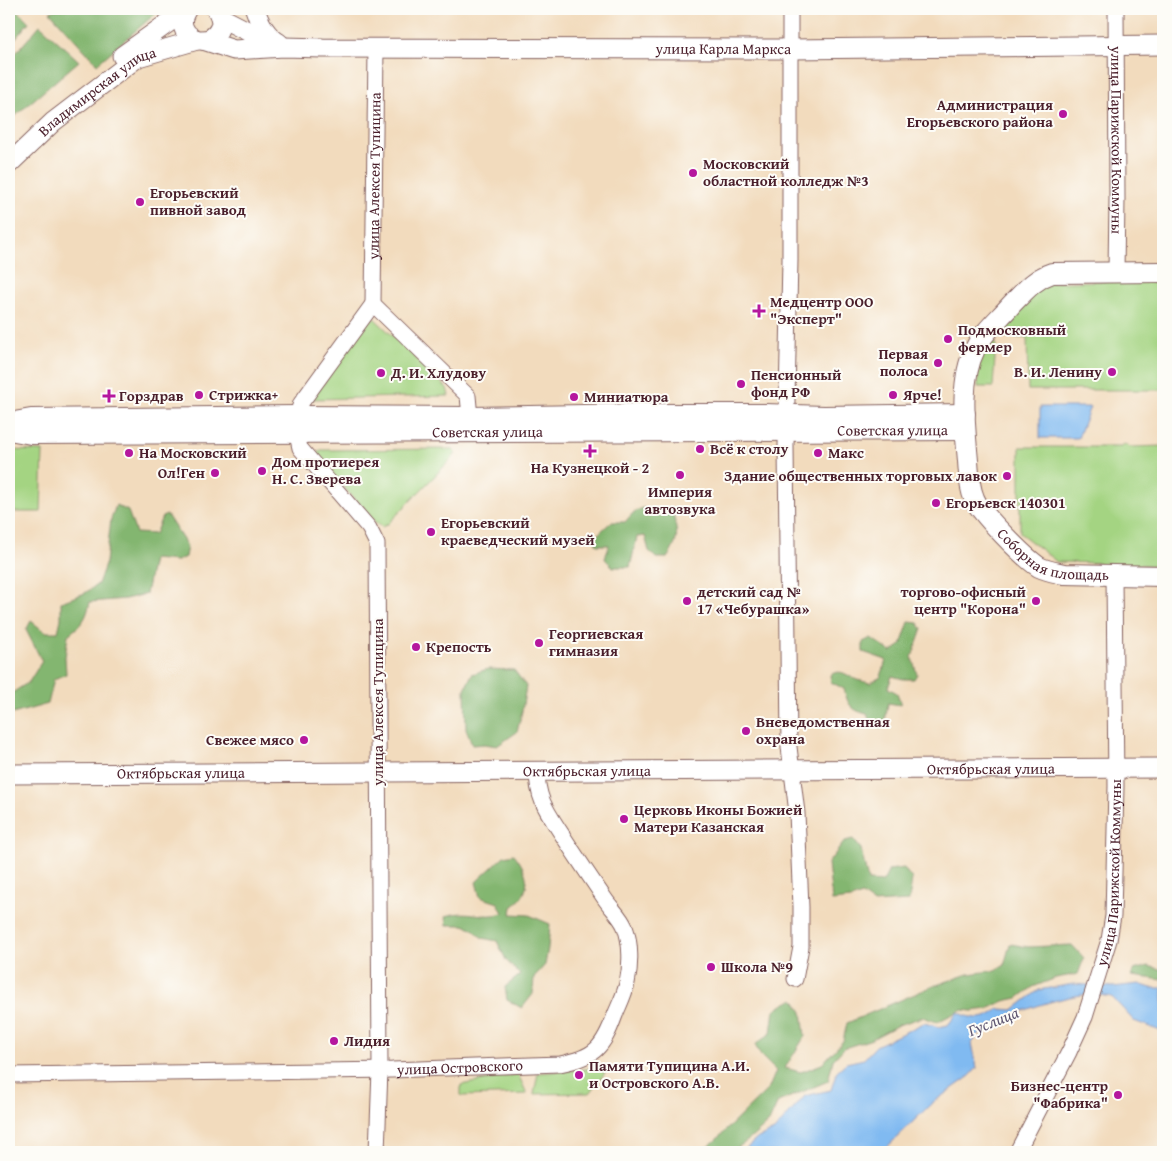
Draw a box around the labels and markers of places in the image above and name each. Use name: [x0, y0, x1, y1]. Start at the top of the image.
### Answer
place label: Администрация Егорьевского района: [907, 94, 1053, 132]
marker: Администрация Егорьевского района: [1057, 108, 1069, 120]
place label: Московский областной колледж №3: [703, 153, 869, 191]
marker: Московский областной колледж №3: [687, 167, 699, 179]
place label: Егорьевский пивной завод: [150, 182, 246, 220]
marker: Егорьевский пивной завод: [134, 196, 146, 208]
place label: Медцентр ООО "Эксперт": [770, 291, 873, 329]
marker: Медцентр ООО "Эксперт": [752, 304, 766, 318]
place label: Подмосковный фермер: [958, 319, 1067, 357]
marker: Подмосковный фермер: [942, 333, 954, 345]
place label: Первая полоса: [878, 343, 928, 381]
marker: Первая полоса: [932, 357, 944, 369]
place label: В. И. Ленину: [1014, 361, 1102, 382]
place label: Д. И. Хлудову: [390, 362, 486, 383]
place label: Пенсионный фонд РФ: [751, 364, 842, 402]
marker: В. И. Ленину: [1106, 366, 1118, 378]
marker: Д. И. Хлудову: [375, 367, 387, 379]
marker: Пенсионный фонд РФ: [735, 378, 747, 390]
place label: Стрижка+: [209, 384, 278, 405]
place label: Ярче!: [902, 384, 942, 405]
place label: Горздрав: [119, 385, 184, 406]
place label: Миниатюра: [584, 386, 669, 407]
marker: Стрижка+: [193, 389, 205, 401]
marker: Ярче!: [887, 389, 899, 401]
marker: Горздрав: [103, 390, 115, 402]
marker: Миниатюра: [568, 391, 580, 403]
place label: Всё к столу: [710, 438, 788, 459]
place label: На Московский: [139, 442, 247, 463]
place label: Макс: [828, 442, 864, 463]
marker: Всё к столу: [694, 443, 706, 455]
marker: На Кузнецкой - 2: [584, 445, 596, 457]
marker: На Московский: [123, 447, 135, 459]
marker: Макс: [812, 447, 824, 459]
place label: Дом протиерея Н. С. Зверева: [271, 451, 379, 489]
place label: На Кузнецкой - 2: [531, 457, 649, 478]
place label: Ол!Ген: [158, 462, 205, 483]
marker: Дом протиерея Н. С. Зверева: [256, 465, 268, 477]
place label: Здание общественных торговых лавок: [724, 465, 997, 486]
marker: Ол!Ген: [209, 467, 221, 479]
marker: Империя автозвука: [674, 469, 686, 481]
marker: Здание общественных торговых лавок: [1001, 470, 1013, 482]
place label: Империя автозвука: [645, 481, 716, 519]
place label: Егорьевск 140301: [946, 492, 1066, 513]
marker: Егорьевск 140301: [930, 497, 942, 509]
place label: Егорьевский краеведческий музей: [441, 512, 595, 550]
marker: Егорьевский краеведческий музей: [425, 526, 437, 538]
place label: детский сад № 17 «Чебурашка»: [697, 581, 809, 619]
place label: торгово-офисный центр "Корона": [900, 581, 1027, 619]
marker: детский сад № 17 «Чебурашка»: [681, 595, 693, 607]
marker: торгово-офисный центр "Корона": [1030, 595, 1042, 607]
place label: Георгиевская гимназия: [549, 623, 643, 661]
place label: Крепость: [426, 636, 492, 657]
marker: Георгиевская гимназия: [533, 637, 545, 649]
marker: Крепость: [410, 641, 422, 653]
place label: Вневедомственная охрана: [756, 711, 890, 749]
marker: Вневедомственная охрана: [740, 725, 752, 737]
place label: Свежее мясо: [206, 729, 294, 750]
marker: Свежее мясо: [298, 734, 310, 746]
place label: Церковь Иконы Божией Матери Казанская: [634, 799, 803, 837]
marker: Церковь Иконы Божией Матери Казанская: [618, 813, 630, 825]
place label: Школа №9: [721, 956, 793, 977]
marker: Школа №9: [705, 961, 717, 973]
place label: Лидия: [344, 1030, 390, 1051]
marker: Лидия: [328, 1035, 340, 1047]
place label: Памяти Тупицина А.И. и Островского А.В.: [589, 1055, 750, 1093]
marker: Памяти Тупицина А.И. и Островского А.В.: [573, 1069, 585, 1081]
place label: Бизнес-центр "Фабрика": [1011, 1075, 1108, 1113]
marker: Бизнес-центр "Фабрика": [1112, 1089, 1124, 1101]

